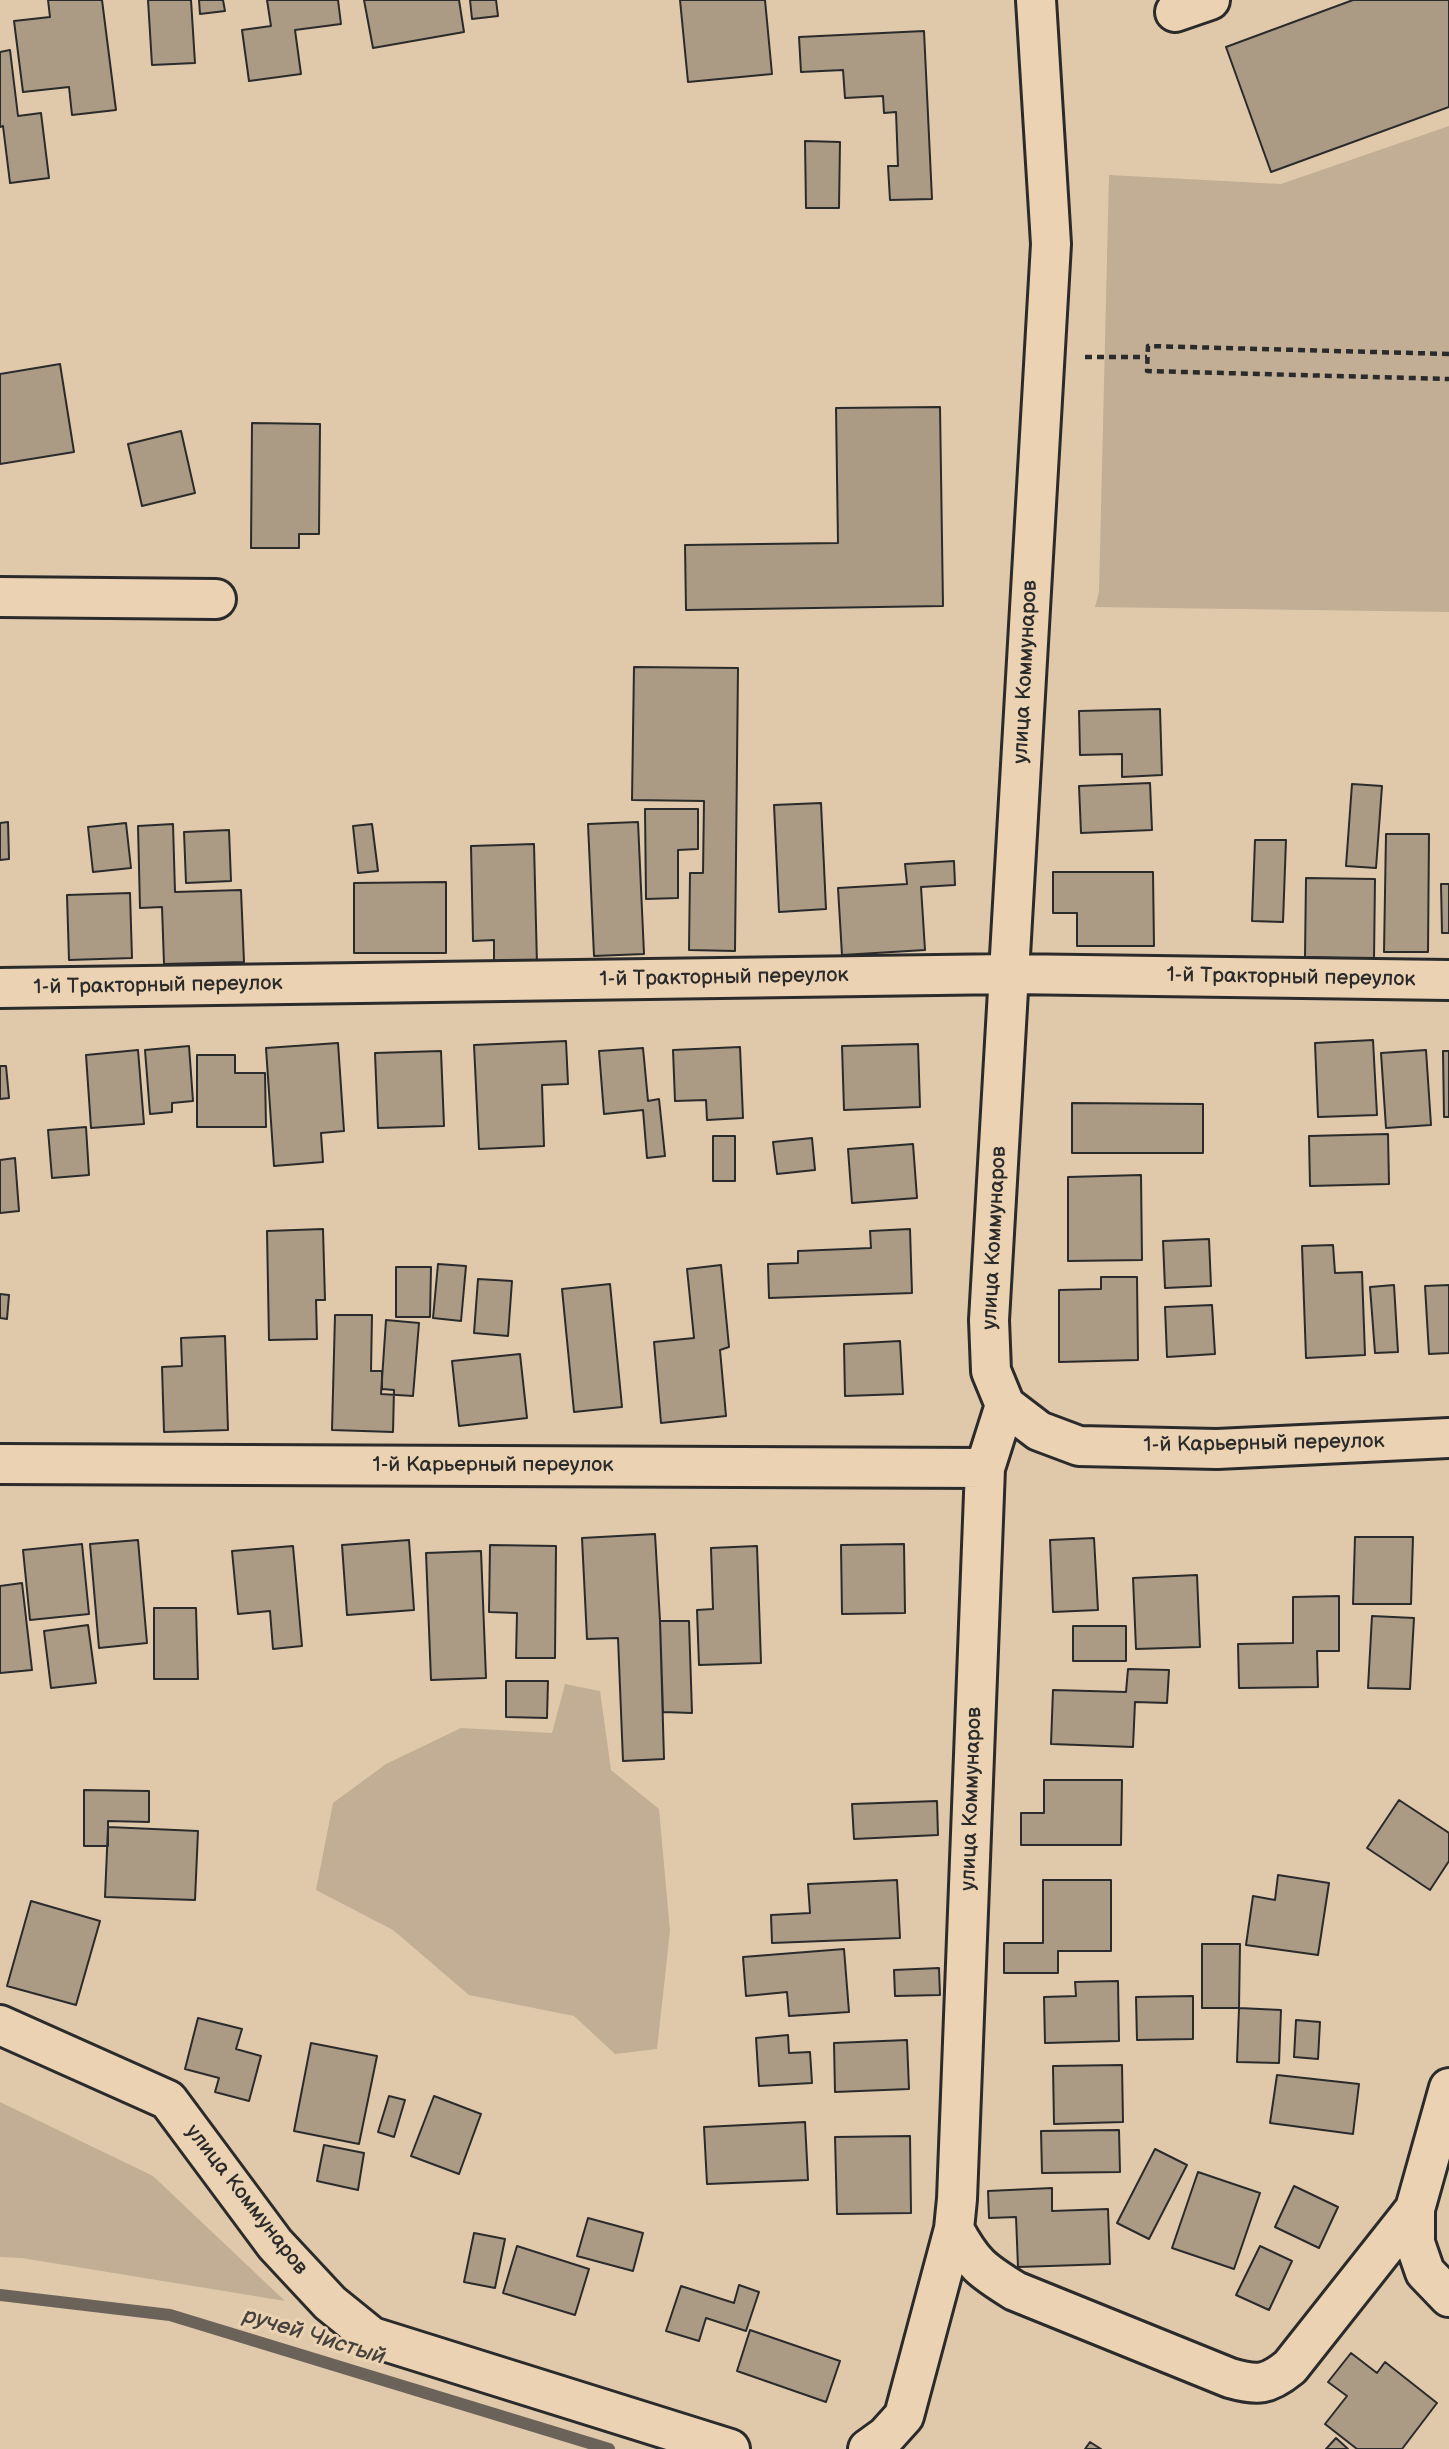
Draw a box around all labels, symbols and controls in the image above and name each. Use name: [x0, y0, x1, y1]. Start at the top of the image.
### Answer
street label: улица Коммунаров: [1009, 580, 1043, 764]
street label: 1-й Тракторный переулок: [599, 963, 849, 993]
street label: 1-й Тракторный переулок: [1166, 963, 1416, 993]
street label: 1-й Тракторный переулок: [33, 971, 283, 1001]
street label: улица Коммунаров: [978, 1146, 1012, 1330]
street label: 1-й Карьерный переулок: [1143, 1429, 1385, 1459]
street label: 1-й Карьерный переулок: [373, 1453, 613, 1479]
street label: улица Коммунаров: [956, 1707, 988, 1891]
street label: улица Коммунаров: [180, 2120, 312, 2280]
water label: ручей Чистый: [239, 2302, 389, 2372]

